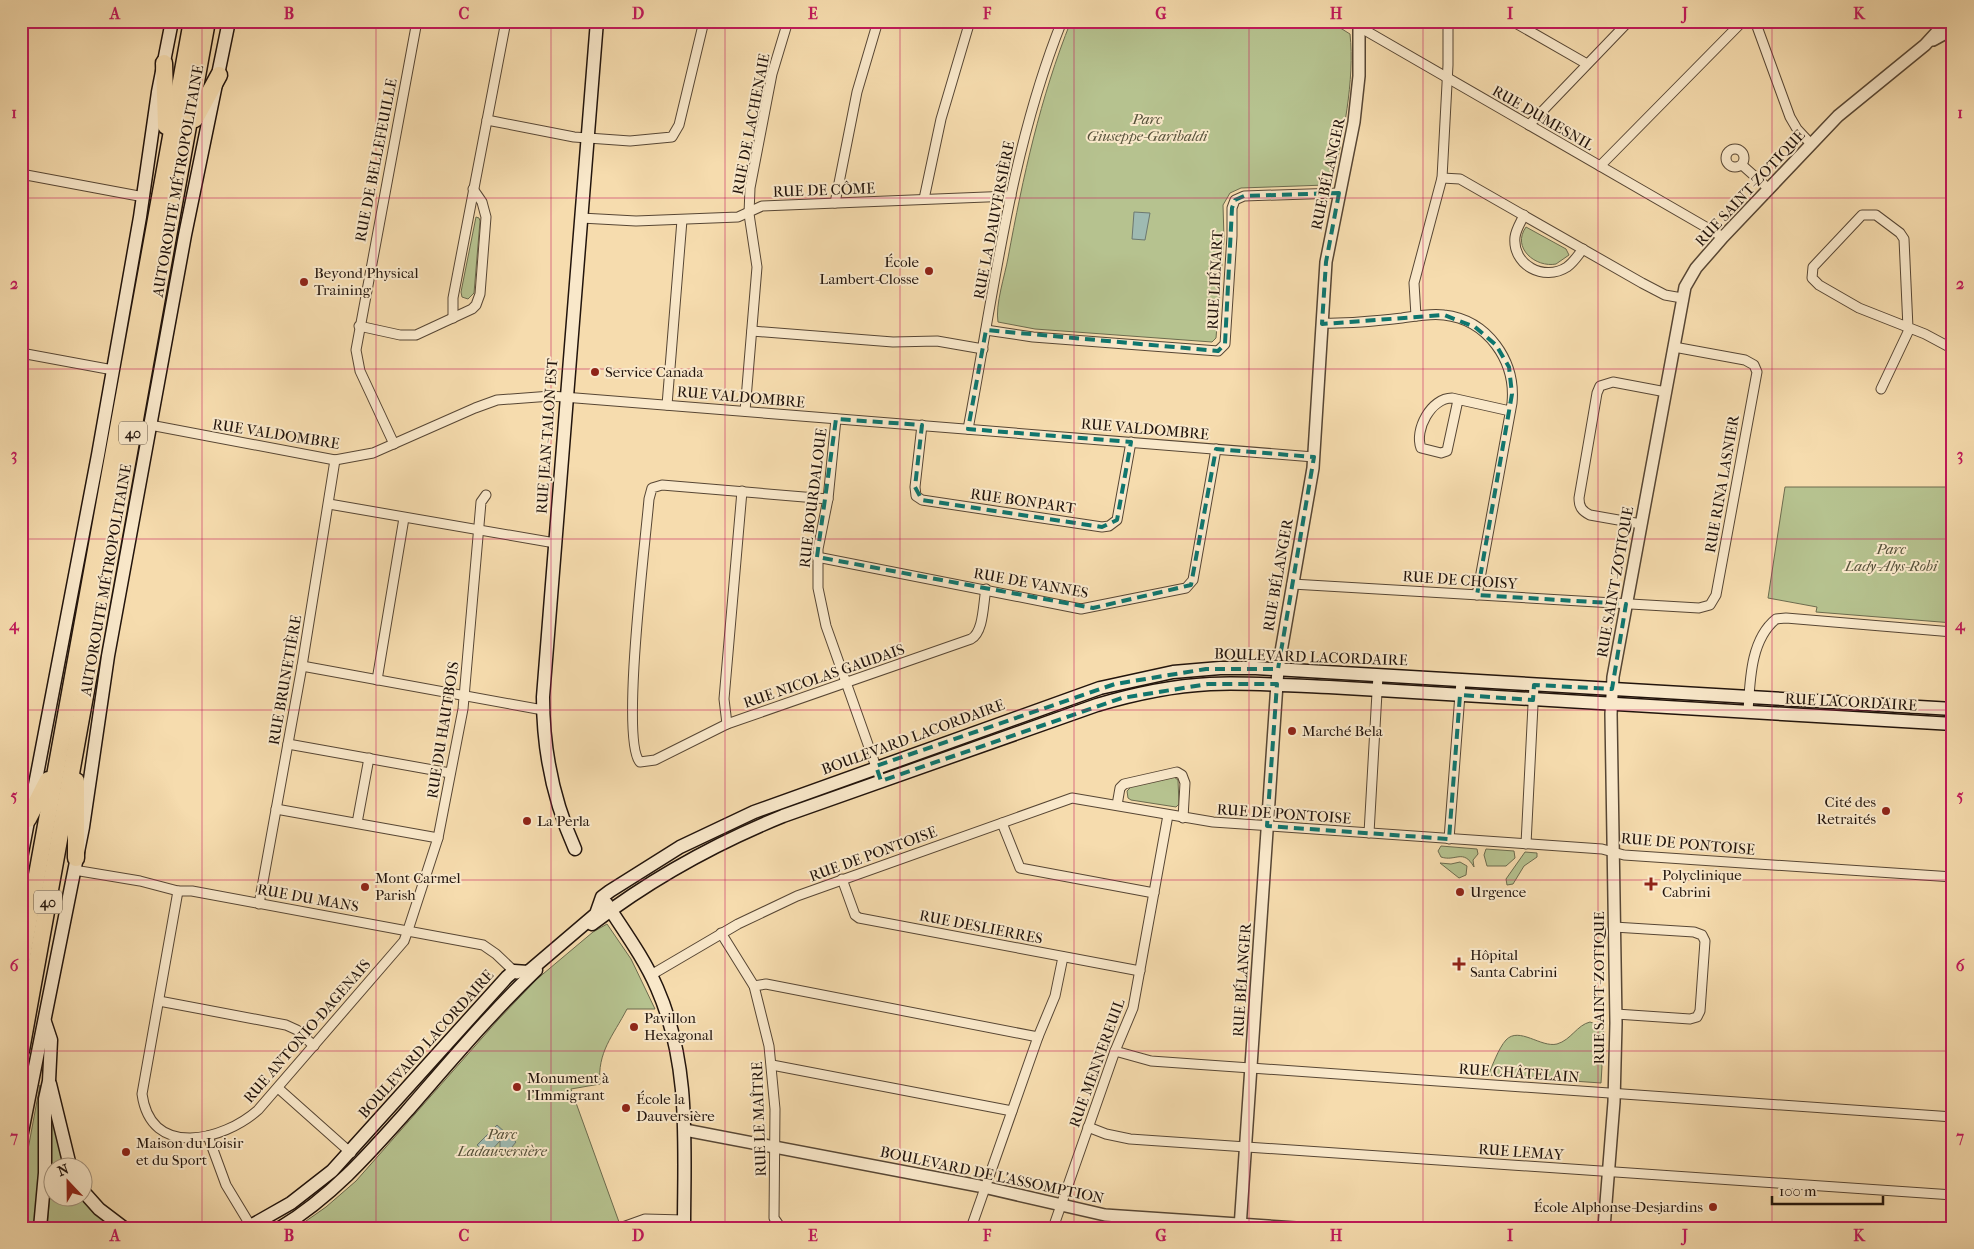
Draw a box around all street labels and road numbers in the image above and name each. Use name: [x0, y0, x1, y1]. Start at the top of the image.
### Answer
street label: RUE DE LACHENAIE: [728, 52, 774, 196]
street label: AUTOROUTE MÉTROPOLITAINE: [149, 63, 207, 299]
street label: RUE DE BELLEFEUILLE: [351, 77, 401, 243]
street label: RUE DUMESNIL: [1489, 82, 1597, 154]
street label: RUE BÉLANGER: [1307, 115, 1349, 232]
street label: RUE SAINT-ZOTIQUE: [1691, 126, 1809, 250]
street label: RUE LA DAUVERSIÈRE: [970, 139, 1018, 301]
street label: RUE DE CÔME: [772, 179, 876, 201]
street label: RUE LIÉNART: [1203, 229, 1227, 330]
street label: RUE JEAN-TALON EST: [533, 357, 561, 514]
street label: RUE VALDOMBRE: [676, 382, 806, 412]
street label: RUE RINA LASNIER: [1701, 413, 1743, 554]
street label: RUE VALDOMBRE: [1080, 414, 1210, 444]
street label: RUE VALDOMBRE: [211, 415, 341, 453]
road number: 40: [119, 422, 147, 444]
street label: RUE BOURDALOUE: [795, 427, 831, 569]
street label: AUTOROUTE MÉTROPOLITAINE: [77, 462, 135, 698]
street label: RUE BONPART: [969, 485, 1078, 517]
street label: RUE SAINT-ZOTIQUE: [1593, 505, 1637, 659]
street label: RUE BÉLANGER: [1259, 516, 1297, 633]
street label: RUE DE VANNES: [972, 564, 1090, 602]
street label: RUE DE CHOISY: [1402, 567, 1519, 593]
street label: RUE BRUNETIÈRE: [265, 614, 305, 746]
street label: RUE NICOLAS GAUDAIS: [741, 640, 907, 712]
street label: BOULEVARD LACORDAIRE: [1214, 645, 1408, 669]
street label: RUE DU HAUTBOIS: [423, 660, 463, 800]
street label: RUE LACORDAIRE: [1784, 690, 1918, 714]
street label: BOULEVARD LACORDAIRE: [819, 695, 1007, 779]
street label: RUE DE PONTOISE: [1216, 800, 1352, 828]
street label: RUE DE PONTOISE: [807, 823, 939, 885]
street label: RUE DE PONTOISE: [1620, 829, 1756, 859]
street label: RUE DU MANS: [256, 880, 361, 916]
road number: 40: [34, 890, 62, 914]
street label: RUE DESLIERRES: [918, 906, 1044, 948]
street label: RUE SAINT-ZOTIQUE: [1590, 911, 1608, 1065]
street label: RUE BÉLANGER: [1229, 921, 1255, 1038]
street label: RUE ANTONIO-DAGENAIS: [240, 955, 375, 1107]
street label: BOULEVARD LACORDAIRE: [355, 966, 497, 1122]
street label: RUE MENNEREUIL: [1065, 996, 1129, 1130]
street label: RUE CHÂTELAIN: [1458, 1060, 1581, 1086]
street label: RUE LE MAÎTRE: [748, 1061, 770, 1177]
street label: RUE LEMAY: [1478, 1140, 1565, 1164]
street label: BOULEVARD DE L'ASSOMPTION: [878, 1142, 1106, 1208]

